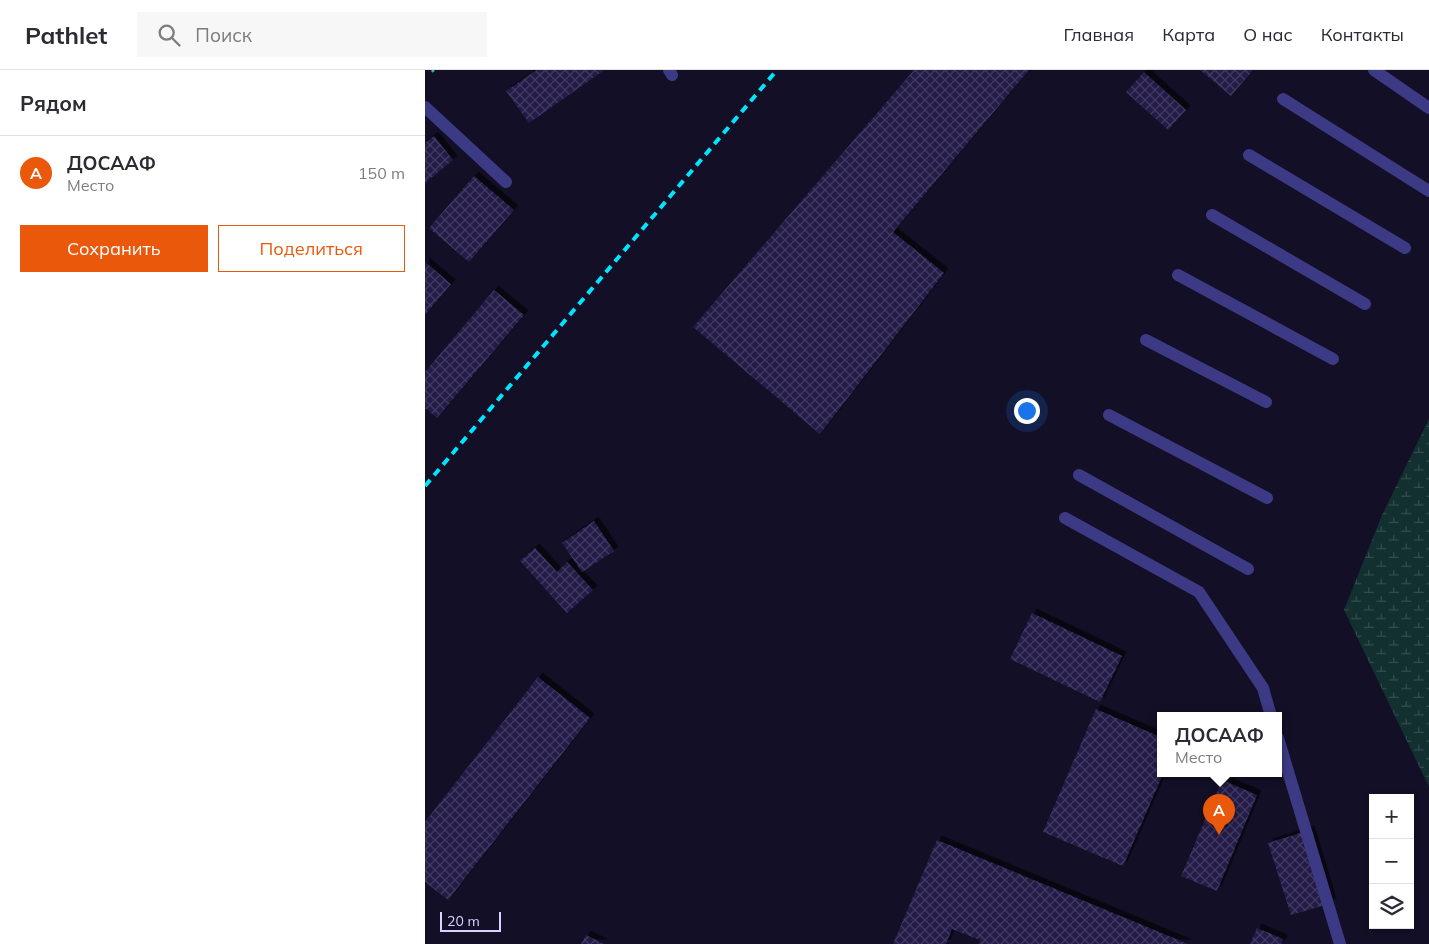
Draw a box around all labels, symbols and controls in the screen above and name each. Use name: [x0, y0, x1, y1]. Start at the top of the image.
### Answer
search box: [137, 12, 487, 57]
text: Pathlet: [25, 20, 107, 50]
icon: search: [155, 21, 183, 49]
text: Поиск: [195, 23, 252, 47]
text: Главная: [1064, 23, 1134, 46]
text: Карта: [1162, 23, 1215, 46]
text: О нас: [1243, 23, 1293, 46]
text: Контакты: [1321, 23, 1404, 46]
text: Рядом: [20, 90, 87, 116]
text: ДОСААФ: [67, 151, 156, 175]
text: A: [30, 163, 42, 183]
text: 150 m: [358, 163, 405, 183]
text: Место: [67, 175, 114, 195]
button: Сохранить: [20, 225, 208, 272]
button: Поделиться: [218, 225, 405, 272]
your location: [1014, 398, 1040, 424]
popup: [1157, 712, 1282, 777]
text: ДОСААФ: [1175, 723, 1264, 747]
text: Место: [1175, 747, 1222, 767]
pin: A: [1203, 794, 1235, 835]
map controls: [1369, 794, 1414, 929]
button: +: [1369, 794, 1414, 839]
button: −: [1369, 839, 1414, 884]
button: layers: [1369, 884, 1414, 929]
scale bar: [440, 909, 501, 932]
text: 20 m: [447, 912, 480, 930]

